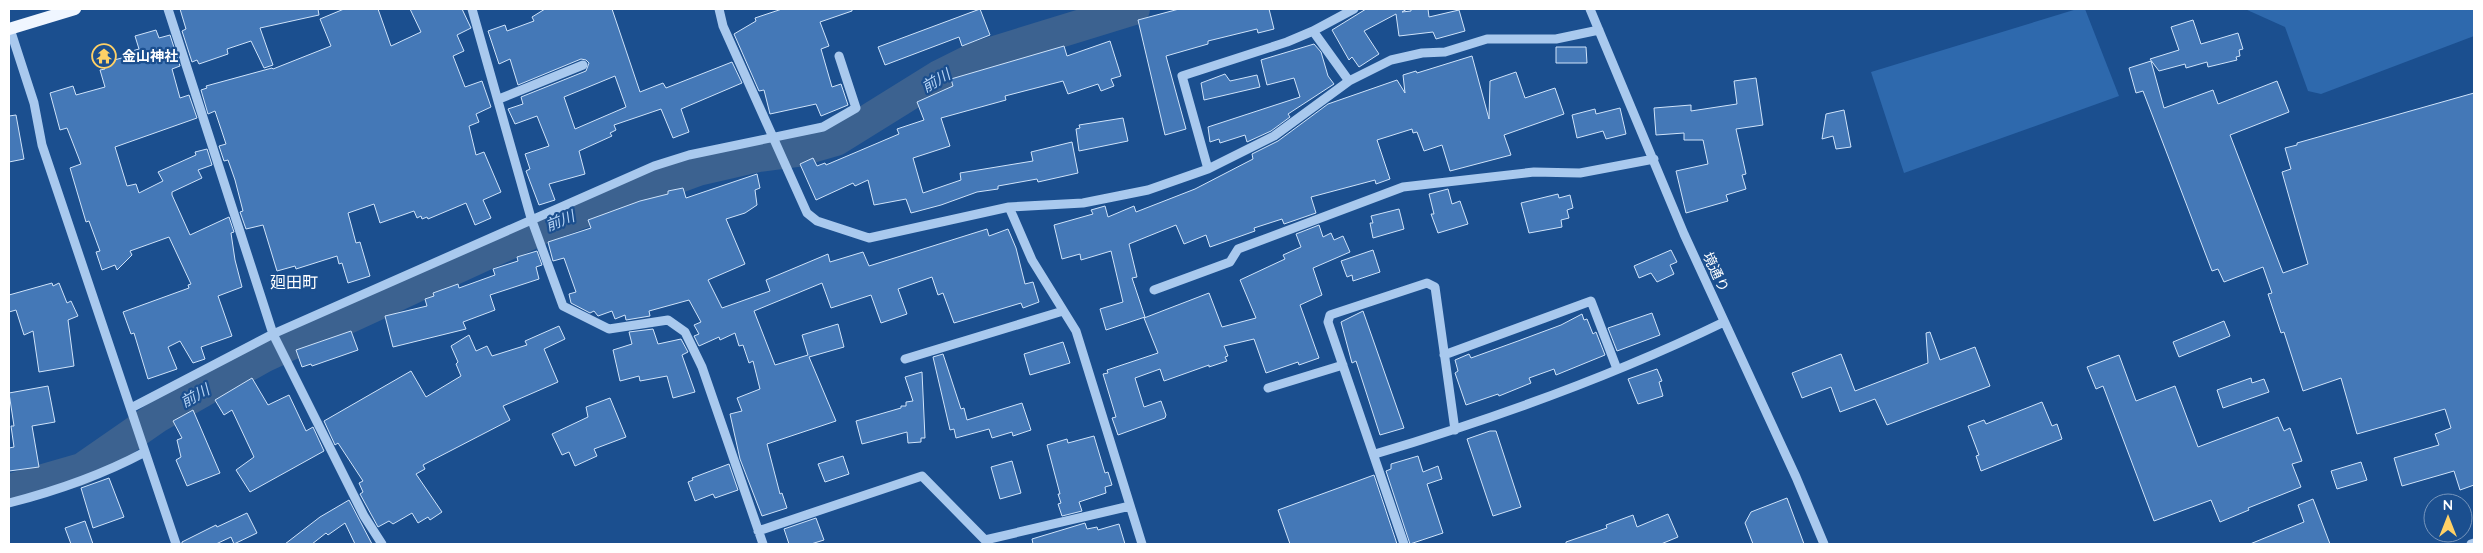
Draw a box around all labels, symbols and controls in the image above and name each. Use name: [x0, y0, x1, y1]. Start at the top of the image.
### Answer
temple icon: 金山神社: [91, 43, 117, 69]
place label: 金山神社: [122, 47, 178, 65]
water label: 前川: [918, 64, 955, 96]
water label: 前川: [542, 205, 579, 235]
street label: 境通り: [1699, 249, 1733, 295]
district label: 廻田町: [270, 272, 318, 292]
water label: 前川: [177, 379, 214, 411]
north arrow: [2423, 493, 2473, 543]
text: N: [2443, 496, 2453, 514]

